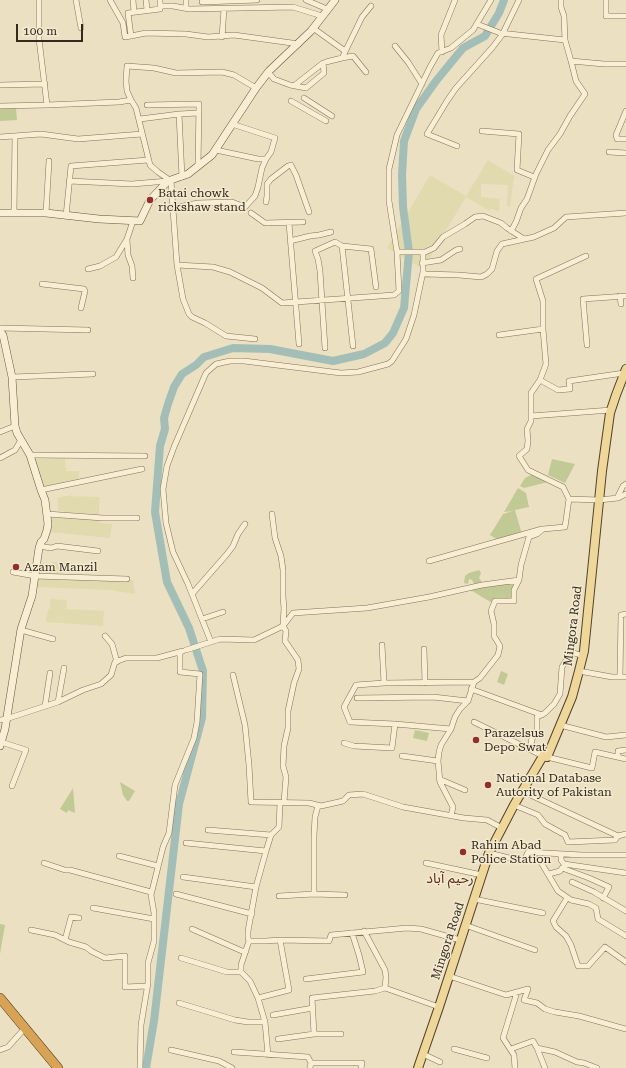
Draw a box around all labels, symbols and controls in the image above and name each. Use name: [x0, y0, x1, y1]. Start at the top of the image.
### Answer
scale bar: [18, 16, 85, 42]
text: 100 m: [23, 24, 57, 38]
place label: Batai chowk rickshaw stand: [158, 186, 246, 214]
marker: Batai chowk rickshaw stand: [145, 195, 155, 205]
place label: Azam Manzil: [24, 560, 97, 574]
marker: Azam Manzil: [11, 562, 21, 572]
street label: Mingora Road: [561, 585, 585, 667]
place label: Parazelsus Depo Swat: [484, 726, 546, 754]
marker: Parazelsus Depo Swat: [471, 735, 481, 745]
place label: National Database Autority of Pakistan: [496, 771, 612, 799]
marker: National Database Autority of Pakistan: [483, 780, 493, 790]
place label: Rahim Abad Police Station: [471, 838, 551, 866]
marker: Rahim Abad Police Station: [458, 847, 468, 857]
district label: رحیم آباد: [426, 871, 474, 887]
street label: Mingora Road: [429, 900, 467, 982]

